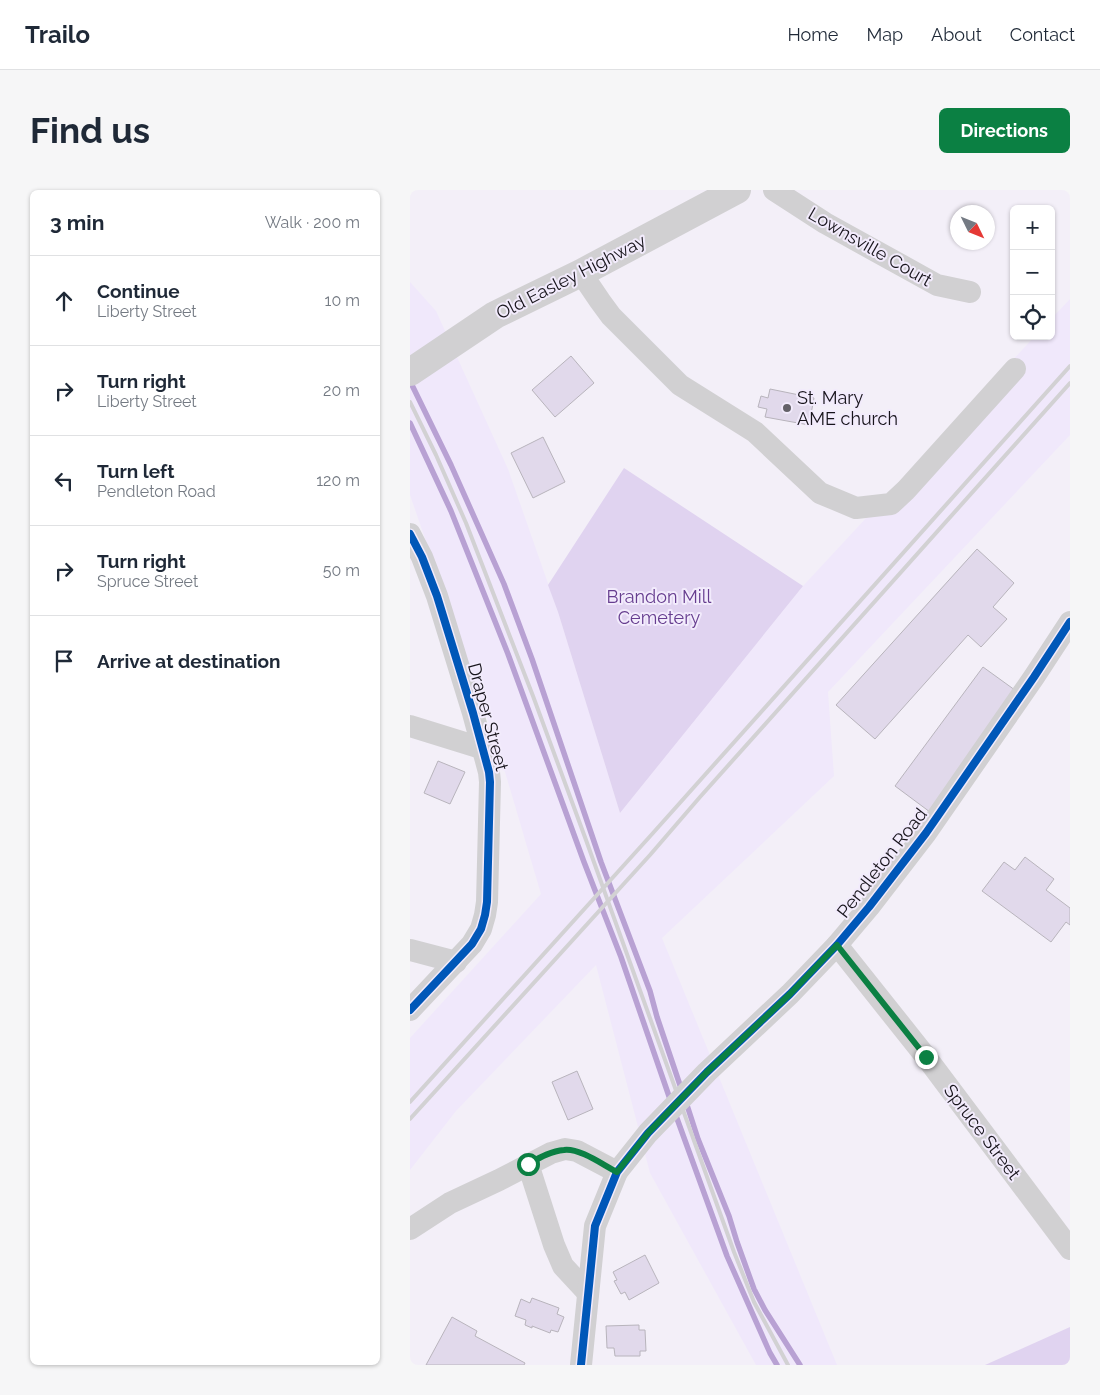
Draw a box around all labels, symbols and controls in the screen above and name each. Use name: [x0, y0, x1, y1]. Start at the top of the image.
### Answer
text: Trailo: [25, 20, 90, 49]
text: Home: [787, 24, 838, 45]
text: Map: [866, 24, 903, 45]
text: About: [931, 24, 982, 45]
text: Contact: [1010, 24, 1075, 45]
button: Directions: [939, 108, 1070, 153]
text: Find us: [30, 110, 150, 151]
street label: Lownsville Court: [805, 203, 936, 290]
north arrow: [950, 205, 995, 250]
map controls: [1010, 205, 1055, 340]
button: +: [1010, 205, 1055, 250]
text: 3 min: [50, 210, 104, 235]
text: Walk · 200 m: [265, 213, 360, 232]
street label: Old Easley Highway: [493, 230, 649, 323]
button: −: [1010, 250, 1055, 295]
text: Continue: [97, 280, 180, 302]
icon: ahead: [50, 287, 78, 315]
text: 10 m: [325, 291, 360, 310]
button: locate: [1010, 295, 1055, 340]
text: Liberty Street: [97, 302, 197, 321]
text: Turn right: [97, 370, 186, 392]
icon: right: [50, 377, 78, 405]
text: 20 m: [323, 381, 360, 400]
place label: St. Mary AME church: [797, 387, 898, 429]
text: Liberty Street: [97, 392, 197, 411]
marker: St. Mary AME church: [781, 402, 793, 414]
text: Turn left: [97, 460, 174, 482]
icon: left: [50, 467, 78, 495]
text: 120 m: [316, 471, 360, 490]
text: Pendleton Road: [97, 482, 216, 501]
text: Turn right: [97, 550, 186, 572]
icon: right: [50, 557, 78, 585]
text: 50 m: [323, 561, 360, 580]
text: Spruce Street: [97, 572, 198, 591]
park label: Brandon Mill Cemetery: [606, 586, 712, 628]
icon: arrive: [50, 647, 78, 675]
text: Arrive at destination: [97, 650, 281, 672]
street label: Draper Street: [464, 661, 513, 773]
street label: Pendleton Road: [832, 804, 931, 922]
route end: [915, 1046, 938, 1069]
street label: Spruce Street: [940, 1080, 1025, 1184]
route start: [517, 1153, 540, 1176]

